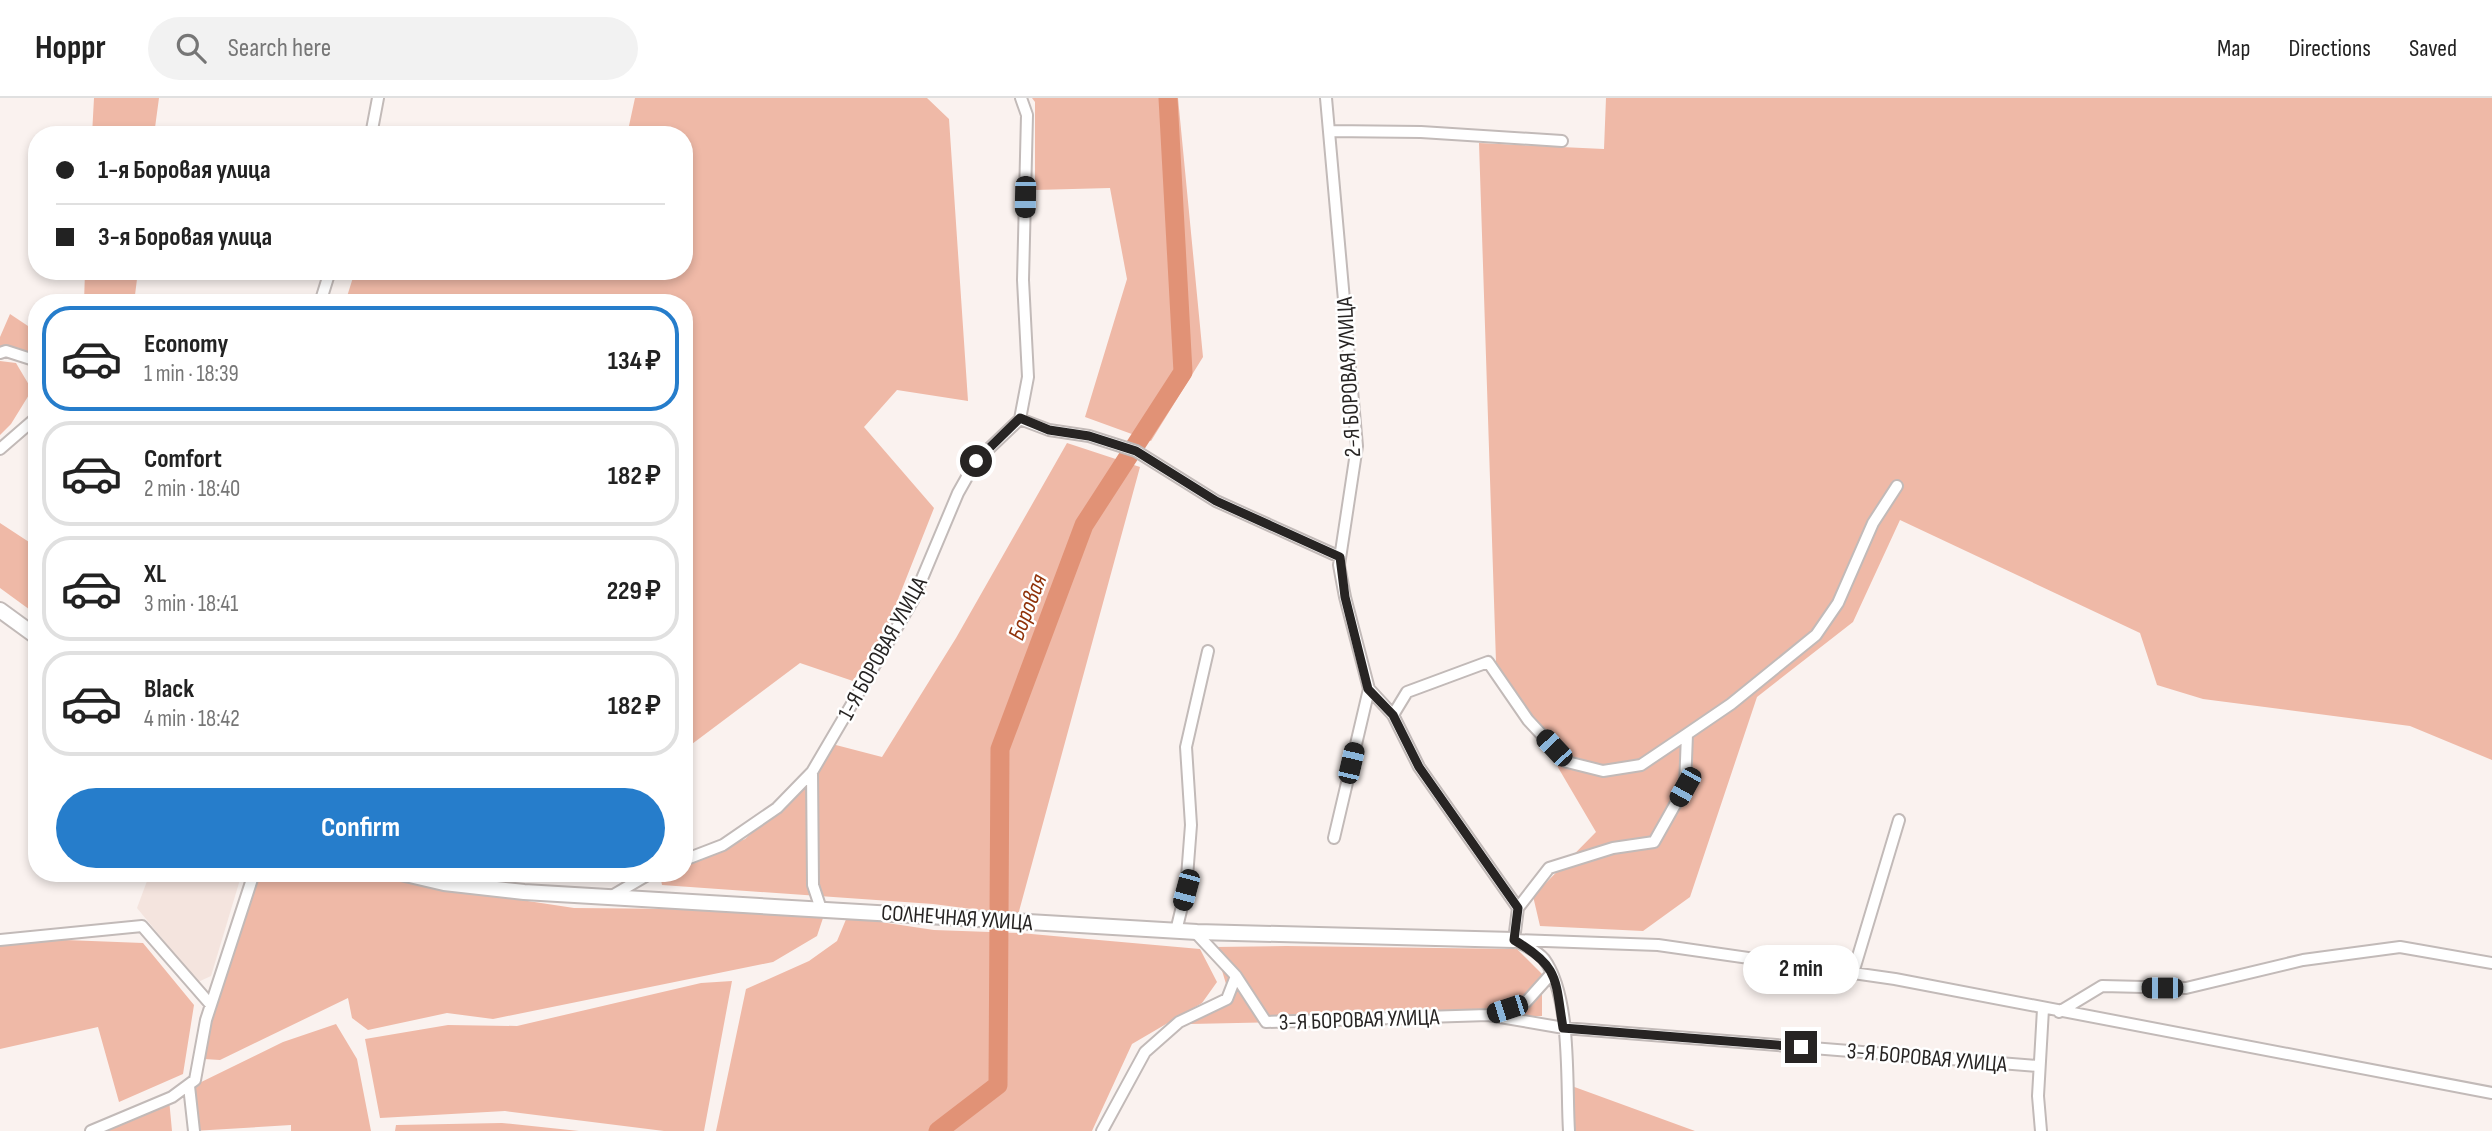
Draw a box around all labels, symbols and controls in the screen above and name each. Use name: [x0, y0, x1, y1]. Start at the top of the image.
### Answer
search box: [148, 17, 638, 80]
text: Hoppr: [35, 28, 106, 68]
icon: search: [172, 29, 210, 67]
text: Search here: [228, 33, 331, 64]
text: Map: [2217, 34, 2250, 63]
text: Directions: [2288, 34, 2371, 63]
text: Saved: [2409, 34, 2457, 63]
text: 1-я Боровая улица: [98, 155, 271, 186]
car: [1015, 176, 1036, 218]
text: 3-я Боровая улица: [98, 222, 272, 253]
street label: 2-Я БОРОВАЯ УЛИЦА: [1331, 296, 1367, 458]
icon: car: [60, 327, 123, 390]
text: Economy: [144, 329, 228, 360]
text: 134 ₽: [608, 346, 661, 377]
text: 1 min · 18:39: [144, 360, 239, 388]
icon: car: [60, 442, 123, 505]
text: Comfort: [144, 444, 222, 475]
route start: [960, 445, 992, 477]
text: 182 ₽: [608, 461, 661, 492]
text: 2 min · 18:40: [144, 475, 240, 503]
icon: car: [60, 557, 123, 620]
text: XL: [144, 559, 166, 590]
water label: Боровая: [1002, 569, 1054, 644]
street label: 1-Я БОРОВАЯ УЛИЦА: [832, 572, 934, 725]
text: 229 ₽: [607, 576, 661, 607]
text: 3 min · 18:41: [144, 590, 238, 618]
icon: car: [60, 672, 123, 735]
text: Black: [144, 674, 194, 705]
text: 182 ₽: [608, 691, 661, 722]
text: 4 min · 18:42: [144, 705, 240, 733]
car: [1532, 725, 1577, 771]
car: [1337, 740, 1366, 786]
car: [1666, 764, 1705, 810]
button: Confirm: [56, 788, 665, 868]
car: [1171, 867, 1202, 913]
street label: СОЛНЕЧНАЯ УЛИЦА: [880, 899, 1034, 937]
callout: 2 min: [1743, 946, 1859, 995]
text: 2 min: [1779, 955, 1823, 983]
car: [2142, 978, 2184, 999]
car: [1484, 993, 1531, 1025]
street label: 3-Я БОРОВАЯ УЛИЦА: [1278, 1003, 1440, 1037]
route end: [1785, 1031, 1817, 1063]
street label: 3-Я БОРОВАЯ УЛИЦА: [1846, 1037, 2008, 1079]

